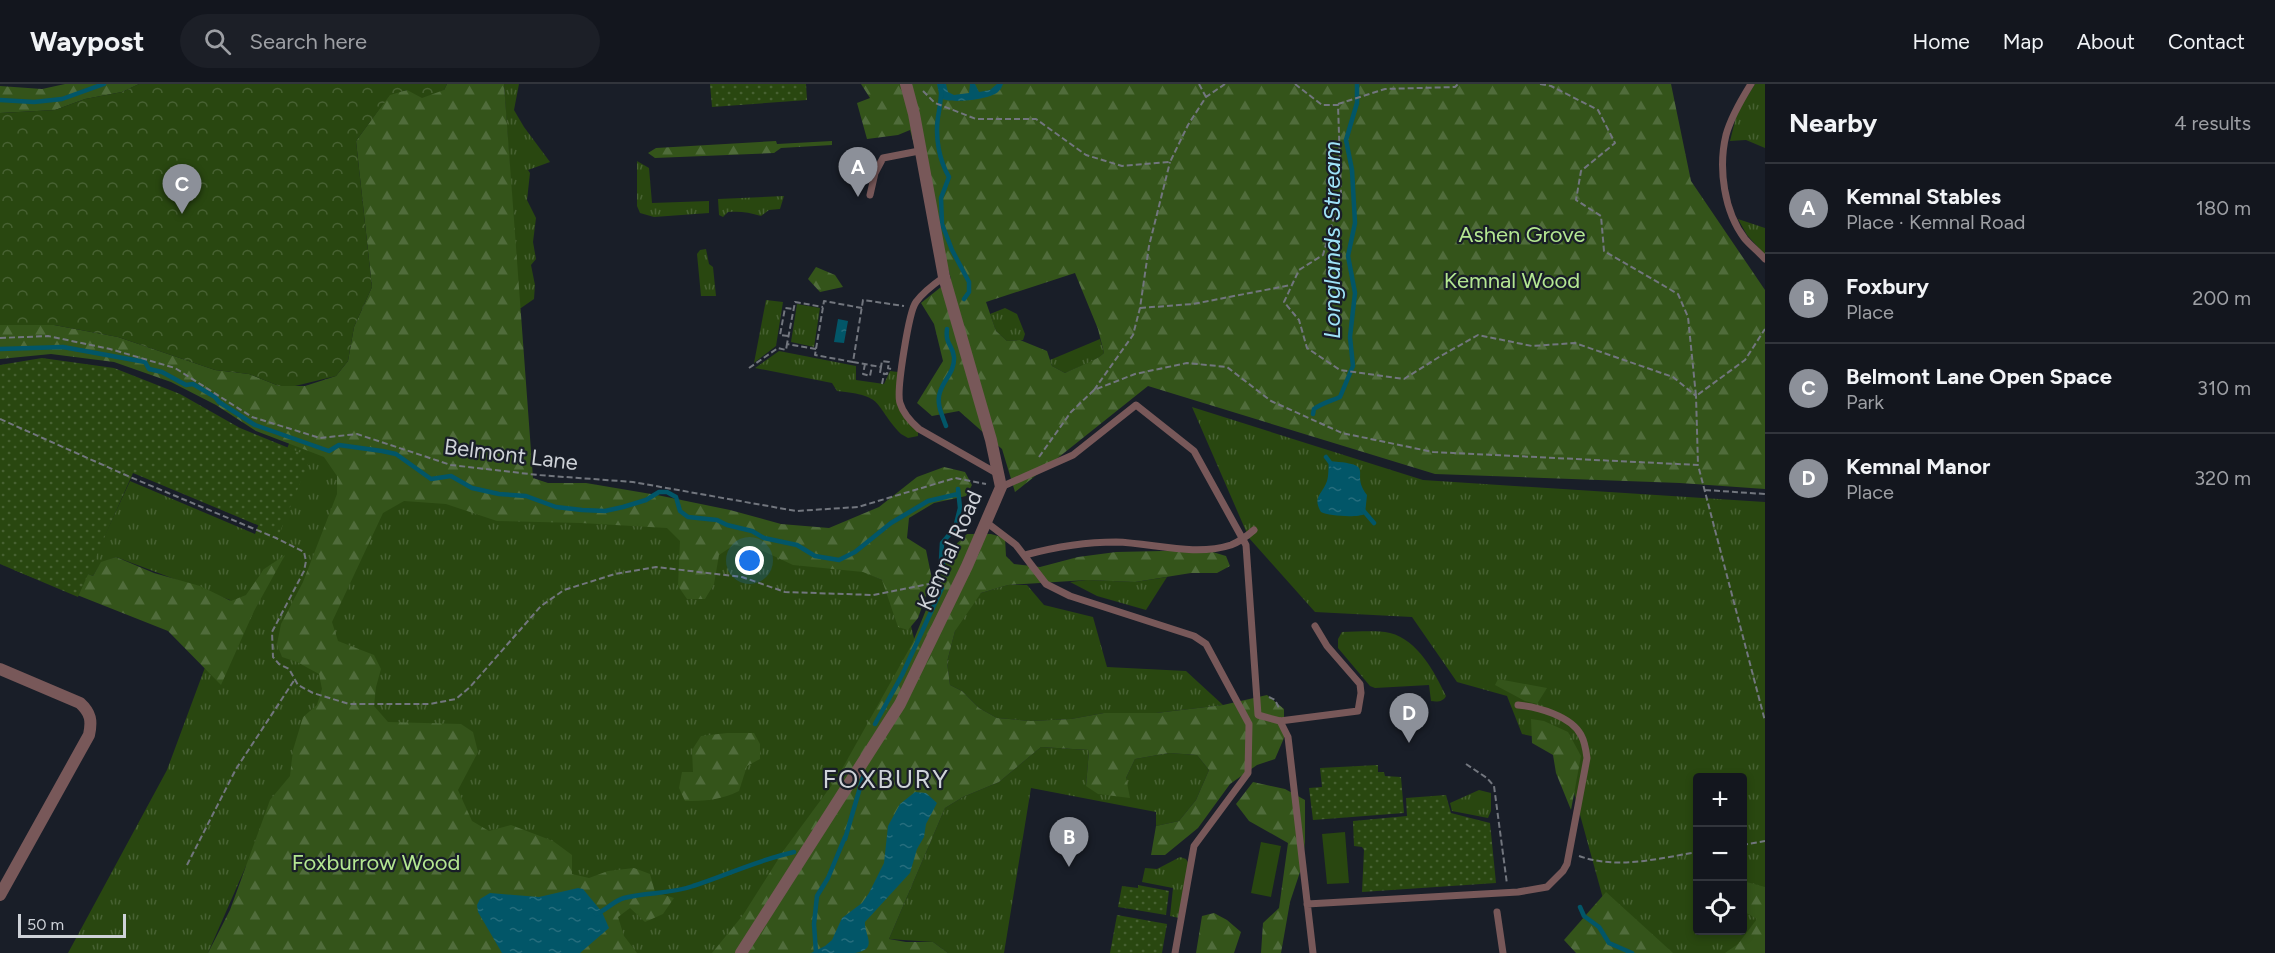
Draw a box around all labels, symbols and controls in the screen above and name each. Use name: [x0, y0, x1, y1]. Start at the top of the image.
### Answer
search box: [180, 14, 600, 68]
text: Waypost: [30, 24, 144, 58]
icon: search: [201, 25, 234, 58]
text: Search here: [249, 28, 367, 55]
text: Home: [1913, 29, 1970, 54]
text: Map: [2003, 29, 2044, 54]
text: About: [2077, 29, 2135, 54]
text: Contact: [2168, 29, 2245, 54]
text: Nearby: [1789, 107, 1877, 139]
text: 4 results: [2174, 111, 2251, 135]
water label: Longlands Stream: [1317, 141, 1346, 339]
pin: A: [838, 147, 878, 197]
pin: C: [162, 164, 201, 214]
text: Kemnal Stables: [1846, 183, 2001, 210]
text: A: [1801, 196, 1816, 220]
text: 180 m: [2196, 196, 2251, 220]
text: Place · Kemnal Road: [1846, 210, 2026, 234]
park label: Ashen Grove: [1459, 221, 1585, 248]
park label: Kemnal Wood: [1444, 267, 1580, 294]
text: Foxbury: [1846, 273, 1929, 300]
text: B: [1802, 286, 1815, 310]
text: 200 m: [2192, 286, 2251, 310]
text: Place: [1846, 300, 1894, 324]
text: Belmont Lane Open Space: [1846, 363, 2112, 390]
text: C: [1801, 376, 1816, 400]
text: 310 m: [2197, 376, 2251, 400]
text: Park: [1846, 390, 1884, 414]
street label: Belmont Lane: [442, 433, 579, 476]
text: Kemnal Manor: [1846, 453, 1990, 480]
text: D: [1802, 466, 1816, 490]
text: 320 m: [2194, 466, 2251, 490]
text: Place: [1846, 480, 1894, 504]
street label: Kemnal Road: [911, 486, 988, 614]
your location: [735, 546, 764, 575]
pin: D: [1390, 694, 1428, 743]
district label: FOXBURY: [822, 763, 950, 795]
map controls: [1693, 773, 1747, 935]
button: +: [1693, 773, 1747, 827]
pin: B: [1050, 818, 1088, 867]
button: −: [1693, 827, 1747, 881]
park label: Foxburrow Wood: [292, 849, 460, 876]
button: locate: [1693, 881, 1747, 935]
scale bar: [18, 911, 126, 938]
text: 50 m: [27, 915, 64, 934]

